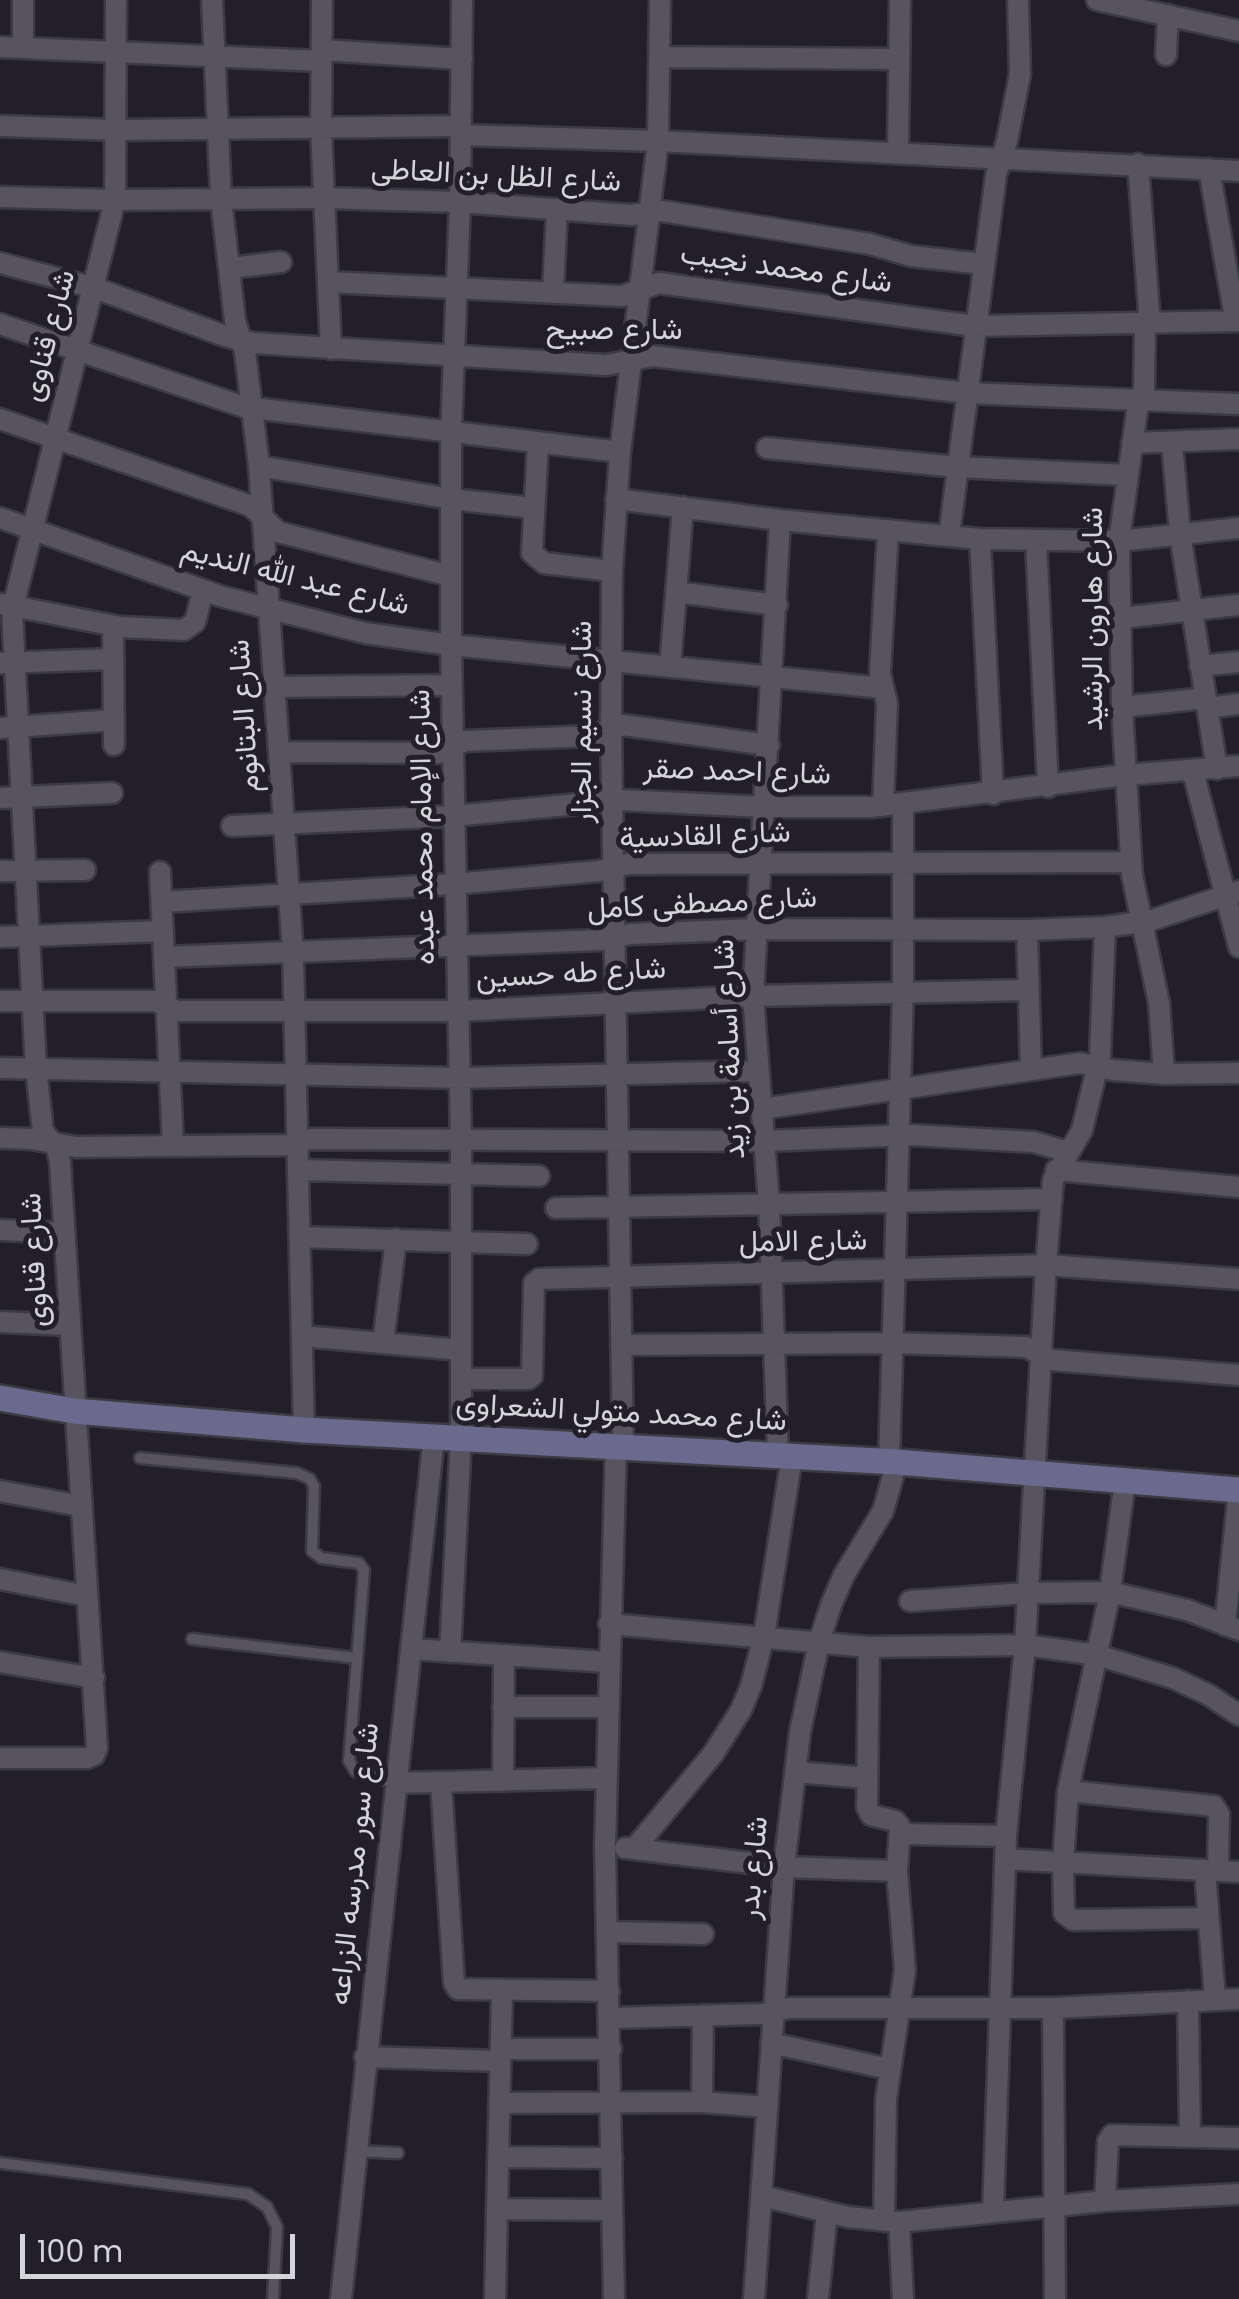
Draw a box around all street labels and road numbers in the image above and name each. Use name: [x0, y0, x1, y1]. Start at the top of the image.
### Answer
street label: شارع الظل بن العاطى: [370, 152, 622, 202]
street label: شارع محمد نجيب: [678, 237, 894, 303]
street label: شارع قناوى: [15, 266, 85, 406]
street label: شارع صبيح: [546, 313, 682, 349]
street label: شارع هارون الرشيد: [1076, 507, 1112, 731]
street label: شارع عبد الله النديم: [177, 533, 413, 625]
street label: شارع نسيم الجزار: [565, 621, 601, 823]
street label: شارع البتانوم: [223, 638, 269, 794]
street label: شارع الإمام محمد عبده: [404, 689, 444, 965]
street label: شارع احمد صقر: [642, 752, 832, 794]
street label: شارع القادسية: [619, 816, 791, 858]
street label: شارع مصطفى كامل: [586, 881, 818, 929]
street label: شارع أسامة بن زيد: [707, 938, 755, 1160]
street label: شارع طه حسين: [475, 952, 667, 998]
street label: شارع قناوى: [15, 1192, 57, 1328]
street label: شارع الامل: [738, 1224, 868, 1262]
street label: شارع محمد متولي الشعراوى: [455, 1387, 787, 1441]
street label: شارع سور مدرسه الزراعه: [323, 1721, 389, 2007]
street label: شارع بدر: [733, 1815, 777, 1921]

